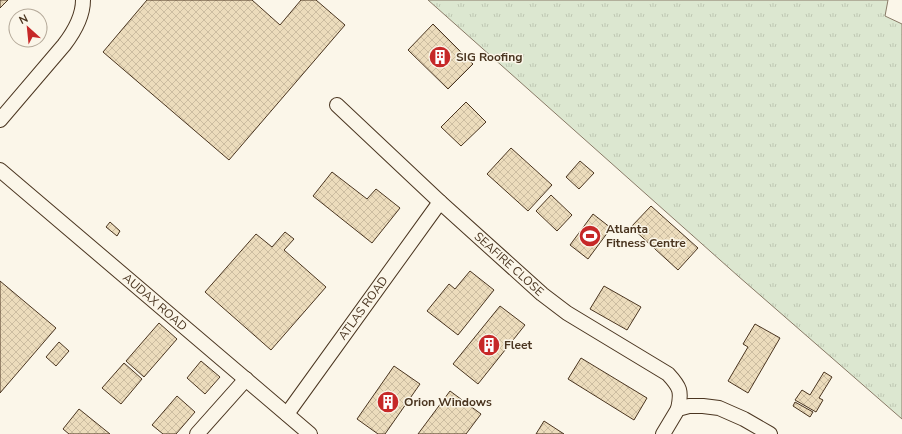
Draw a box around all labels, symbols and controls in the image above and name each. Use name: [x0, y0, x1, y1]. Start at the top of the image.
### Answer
north arrow: [8, 8, 48, 48]
text: N: [17, 11, 31, 28]
building icon: SIG Roofing: [427, 44, 453, 70]
place label: SIG Roofing: [456, 49, 522, 65]
place label: Atlanta Fitness Centre: [606, 221, 686, 251]
sports icon: Atlanta Fitness Centre: [577, 223, 603, 249]
street label: SEAFIRE CLOSE: [471, 228, 547, 300]
street label: AUDAX ROAD: [119, 270, 191, 334]
street label: ATLAS ROAD: [334, 273, 392, 343]
building icon: Fleet: [476, 332, 502, 358]
place label: Fleet: [504, 337, 532, 353]
building icon: Orion Windows: [375, 389, 401, 415]
place label: Orion Windows: [404, 394, 492, 410]

